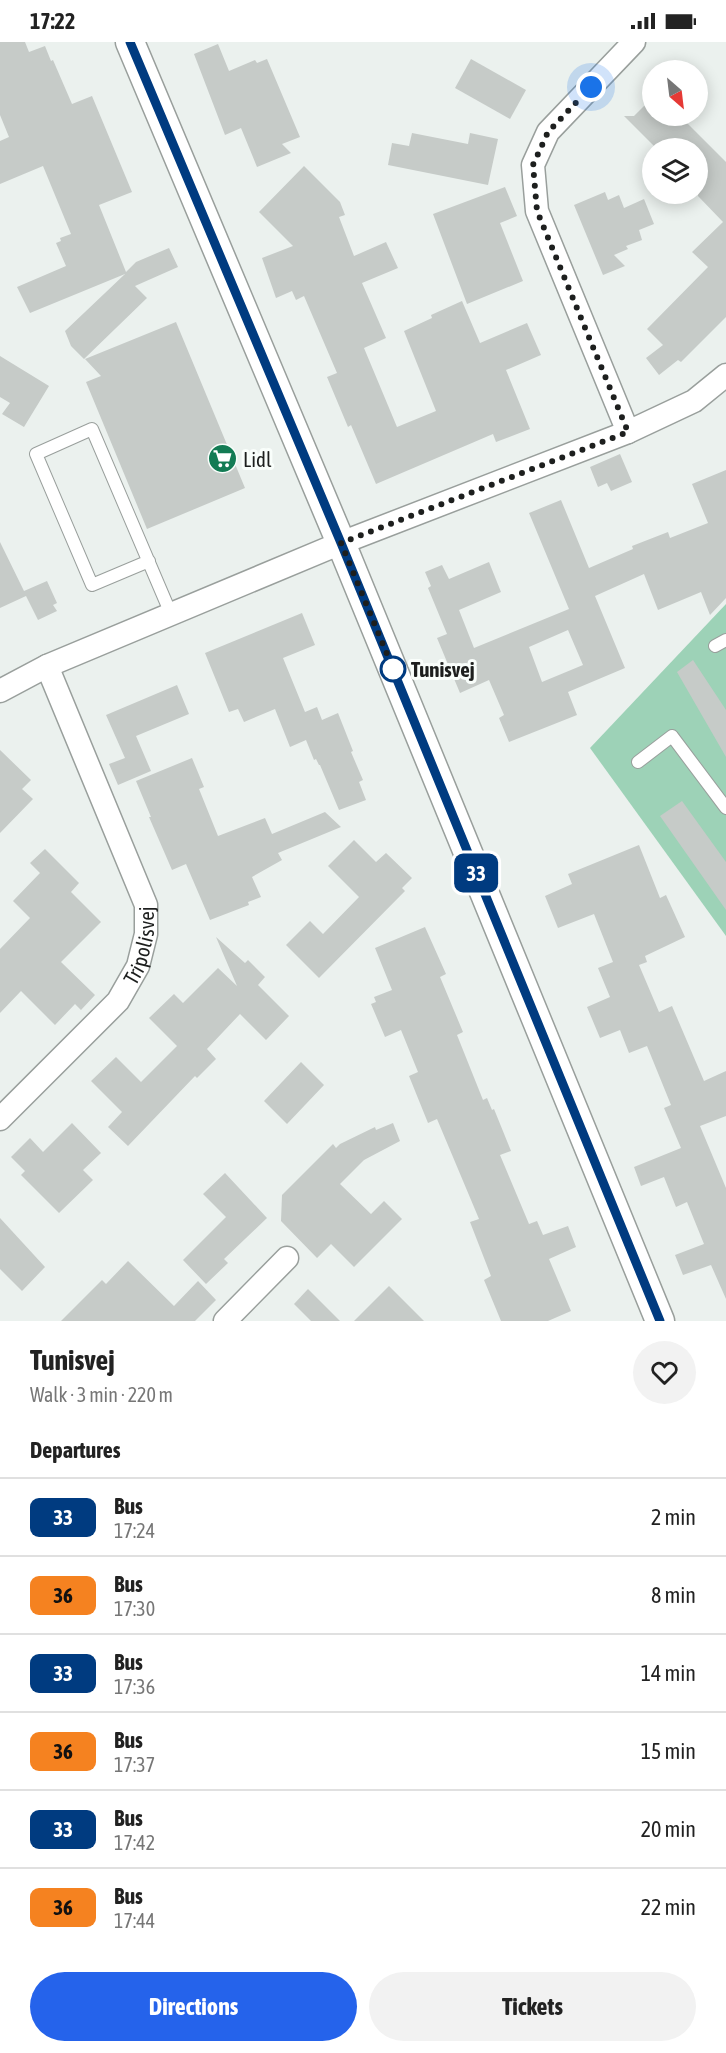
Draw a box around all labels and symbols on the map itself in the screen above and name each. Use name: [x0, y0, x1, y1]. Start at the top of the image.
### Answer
north arrow: [642, 60, 708, 126]
your location: [576, 72, 606, 102]
supermarket icon: Lidl: [206, 443, 238, 475]
place label: Lidl: [243, 447, 272, 471]
marker: Tunisvej: [380, 656, 406, 682]
place label: Tunisvej: [411, 657, 475, 681]
line badge: 33: [449, 854, 503, 892]
street label: Tripolisvej: [118, 906, 158, 988]

